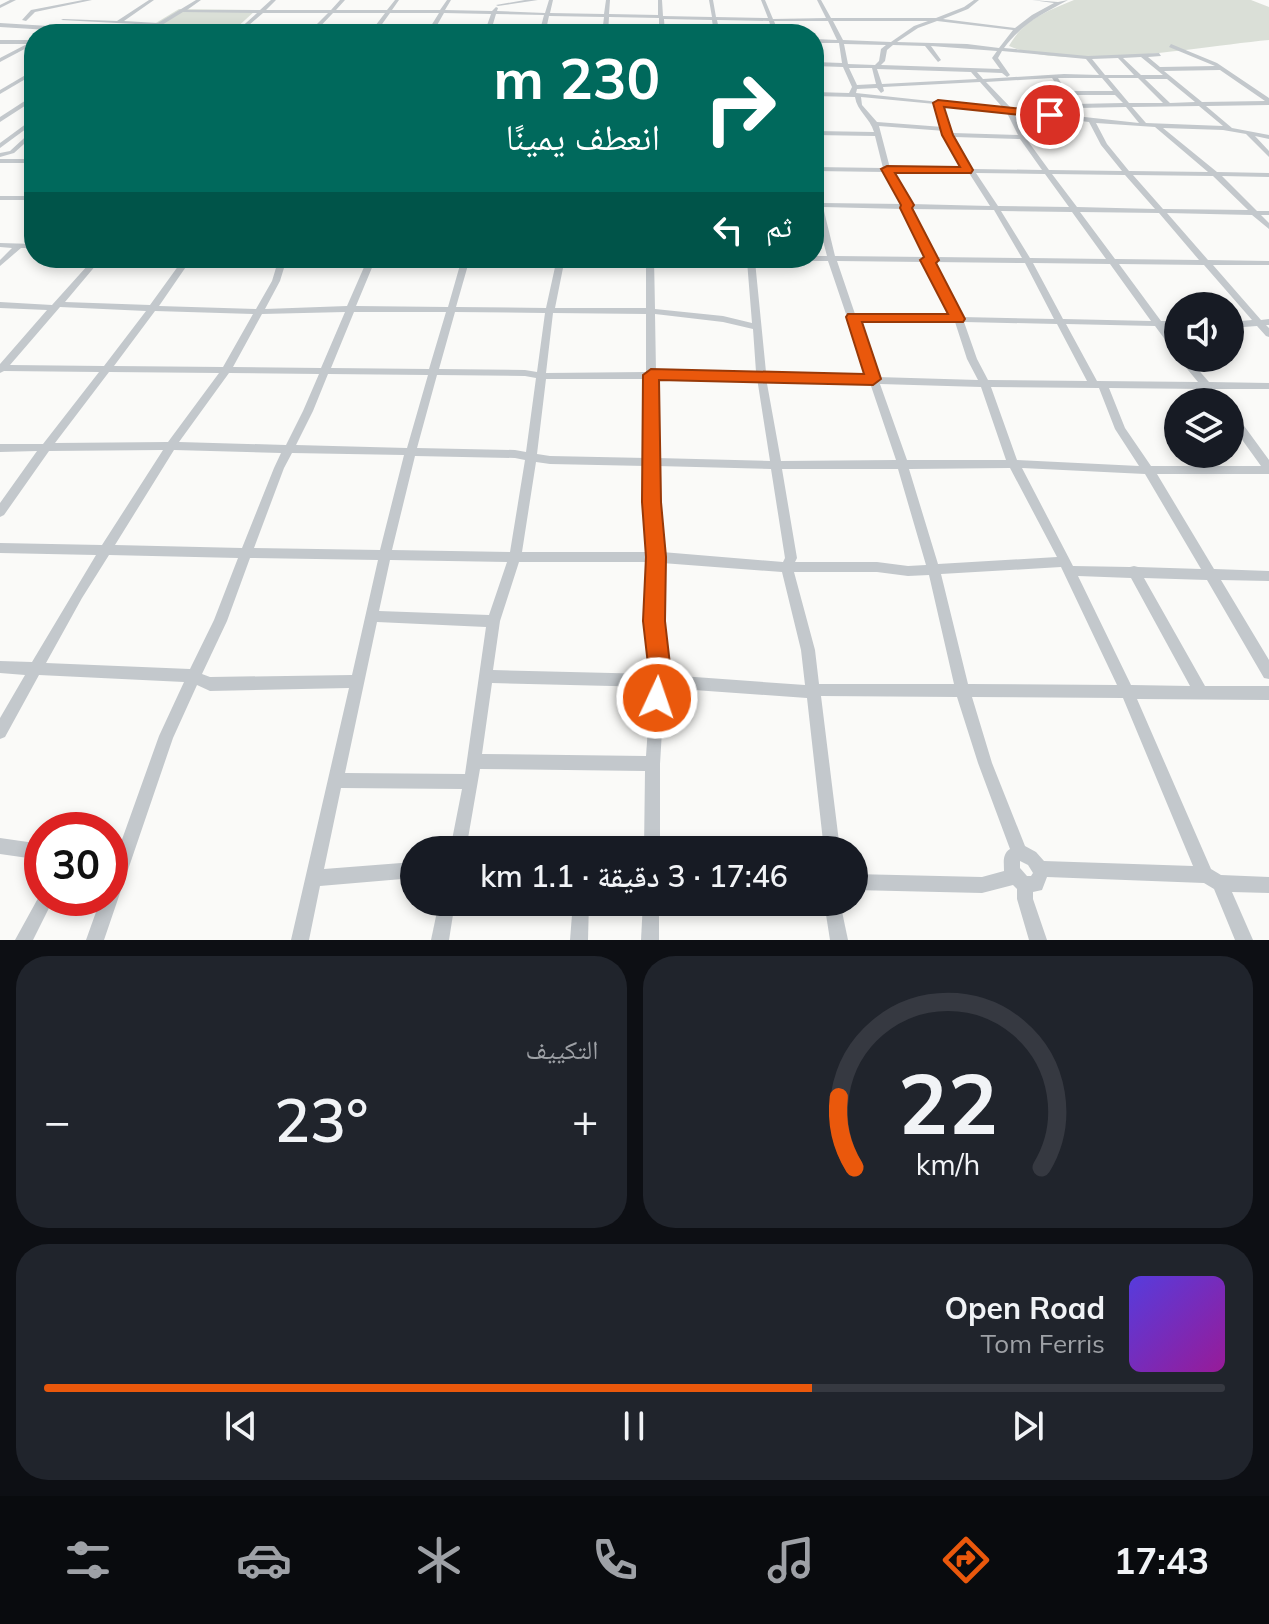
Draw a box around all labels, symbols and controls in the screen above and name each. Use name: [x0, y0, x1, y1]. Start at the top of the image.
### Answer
text: 230 m: [493, 43, 660, 113]
icon: right: [688, 56, 792, 160]
pin: [1016, 81, 1084, 149]
icon: arrive: [1028, 93, 1072, 137]
text: انعطف يمينًا: [505, 114, 660, 159]
text: ثم: [766, 207, 792, 245]
icon: left: [706, 208, 750, 252]
map controls: [1164, 292, 1244, 468]
button: sound: [1164, 292, 1244, 372]
button: layers: [1164, 388, 1244, 468]
position arrow: [615, 656, 699, 740]
speed limit sign: 30: [24, 812, 128, 916]
text: 17:46 · 3 دقيقة · 1.1 km: [480, 857, 788, 895]
text: التكييف: [526, 1033, 599, 1066]
text: 22: [898, 1050, 998, 1155]
text: 23°: [274, 1082, 369, 1157]
text: −: [44, 1093, 70, 1148]
text: +: [572, 1093, 599, 1148]
text: km/h: [915, 1146, 980, 1182]
text: Open Road: [944, 1289, 1105, 1327]
text: Tom Ferris: [981, 1327, 1105, 1360]
icon: previous: [219, 1404, 263, 1448]
icon: pause: [612, 1404, 656, 1448]
icon: next: [1006, 1404, 1050, 1448]
icon: filters: [60, 1532, 116, 1588]
icon: car: [236, 1532, 292, 1588]
icon: climate: [411, 1532, 467, 1588]
icon: phone: [587, 1532, 643, 1588]
icon: music: [763, 1532, 819, 1588]
icon: directions: [938, 1532, 994, 1588]
text: 17:43: [1114, 1538, 1209, 1583]

